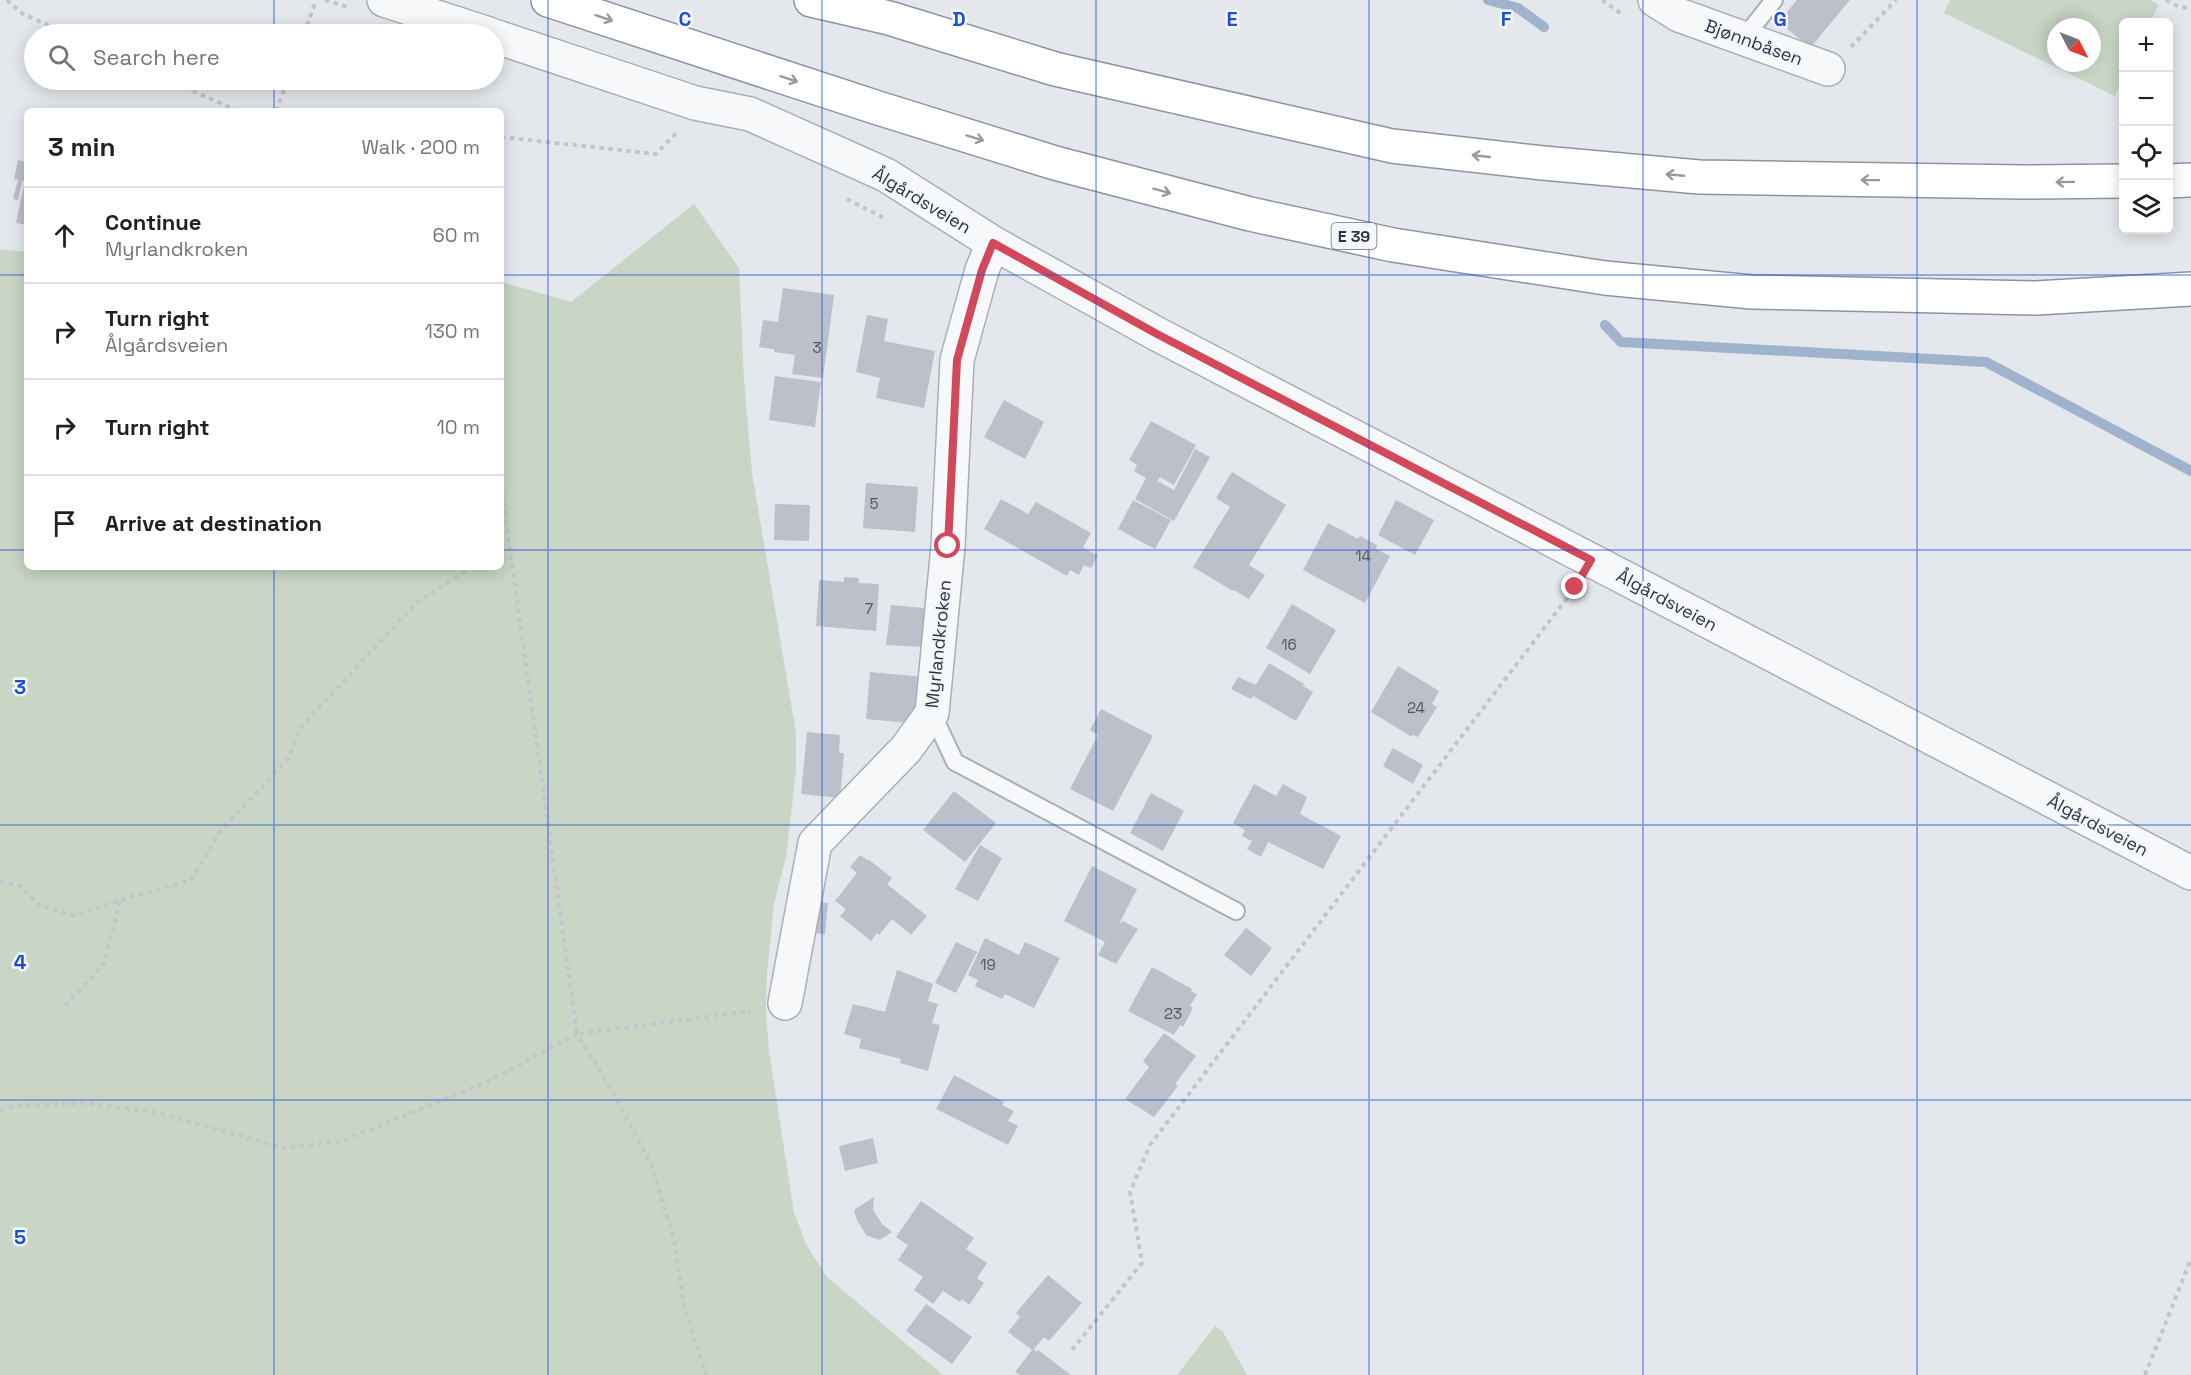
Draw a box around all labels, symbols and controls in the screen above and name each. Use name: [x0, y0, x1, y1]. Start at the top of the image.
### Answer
text: C: [679, 6, 692, 32]
text: D: [952, 6, 966, 32]
text: E: [1226, 6, 1238, 32]
text: F: [1501, 6, 1512, 32]
text: G: [1773, 6, 1787, 32]
one-way arrow: [594, 13, 613, 24]
street label: Bjønnbåsen: [1702, 14, 1806, 70]
north arrow: [2047, 18, 2101, 72]
map controls: [2119, 18, 2173, 234]
button: +: [2119, 18, 2173, 72]
search box: [24, 24, 504, 90]
icon: search: [45, 41, 78, 74]
text: Search here: [93, 43, 220, 71]
button: −: [2119, 72, 2173, 126]
one-way arrow: [779, 74, 798, 85]
button: locate: [2119, 126, 2173, 180]
text: 3 min: [48, 130, 116, 164]
one-way arrow: [965, 133, 984, 144]
text: Walk · 200 m: [361, 134, 480, 160]
one-way arrow: [1472, 150, 1491, 161]
street label: Ålgårdsveien: [869, 162, 975, 238]
one-way arrow: [1666, 169, 1686, 180]
one-way arrow: [1861, 175, 1881, 186]
one-way arrow: [2056, 176, 2076, 188]
button: layers: [2119, 180, 2173, 234]
one-way arrow: [1152, 186, 1171, 197]
text: Continue: [105, 208, 201, 236]
icon: ahead: [48, 219, 81, 252]
text: 60 m: [433, 222, 480, 248]
road number: E 39: [1332, 223, 1376, 249]
text: Myrlandkroken: [105, 236, 248, 262]
text: Turn right: [105, 304, 210, 332]
icon: right: [48, 315, 81, 348]
text: 130 m: [424, 318, 480, 344]
text: Ålgårdsveien: [105, 332, 228, 358]
house number: 3: [812, 338, 822, 357]
icon: right: [48, 411, 81, 444]
text: Turn right: [105, 413, 210, 441]
text: 10 m: [436, 414, 480, 440]
house number: 5: [870, 494, 879, 513]
icon: arrive: [48, 507, 81, 540]
text: Arrive at destination: [105, 509, 322, 537]
route start: [934, 532, 960, 558]
house number: 14: [1355, 546, 1371, 565]
street label: Ålgårdsveien: [1613, 564, 1721, 636]
route end: [1561, 573, 1587, 599]
street label: Myrlandkroken: [920, 579, 956, 709]
house number: 7: [865, 599, 873, 618]
house number: 16: [1281, 635, 1297, 654]
text: 3: [14, 674, 26, 700]
house number: 24: [1407, 698, 1425, 717]
street label: Ålgårdsveien: [2044, 789, 2152, 861]
text: 4: [14, 949, 27, 975]
house number: 19: [980, 955, 996, 974]
house number: 23: [1164, 1004, 1182, 1023]
text: 5: [14, 1224, 26, 1250]

